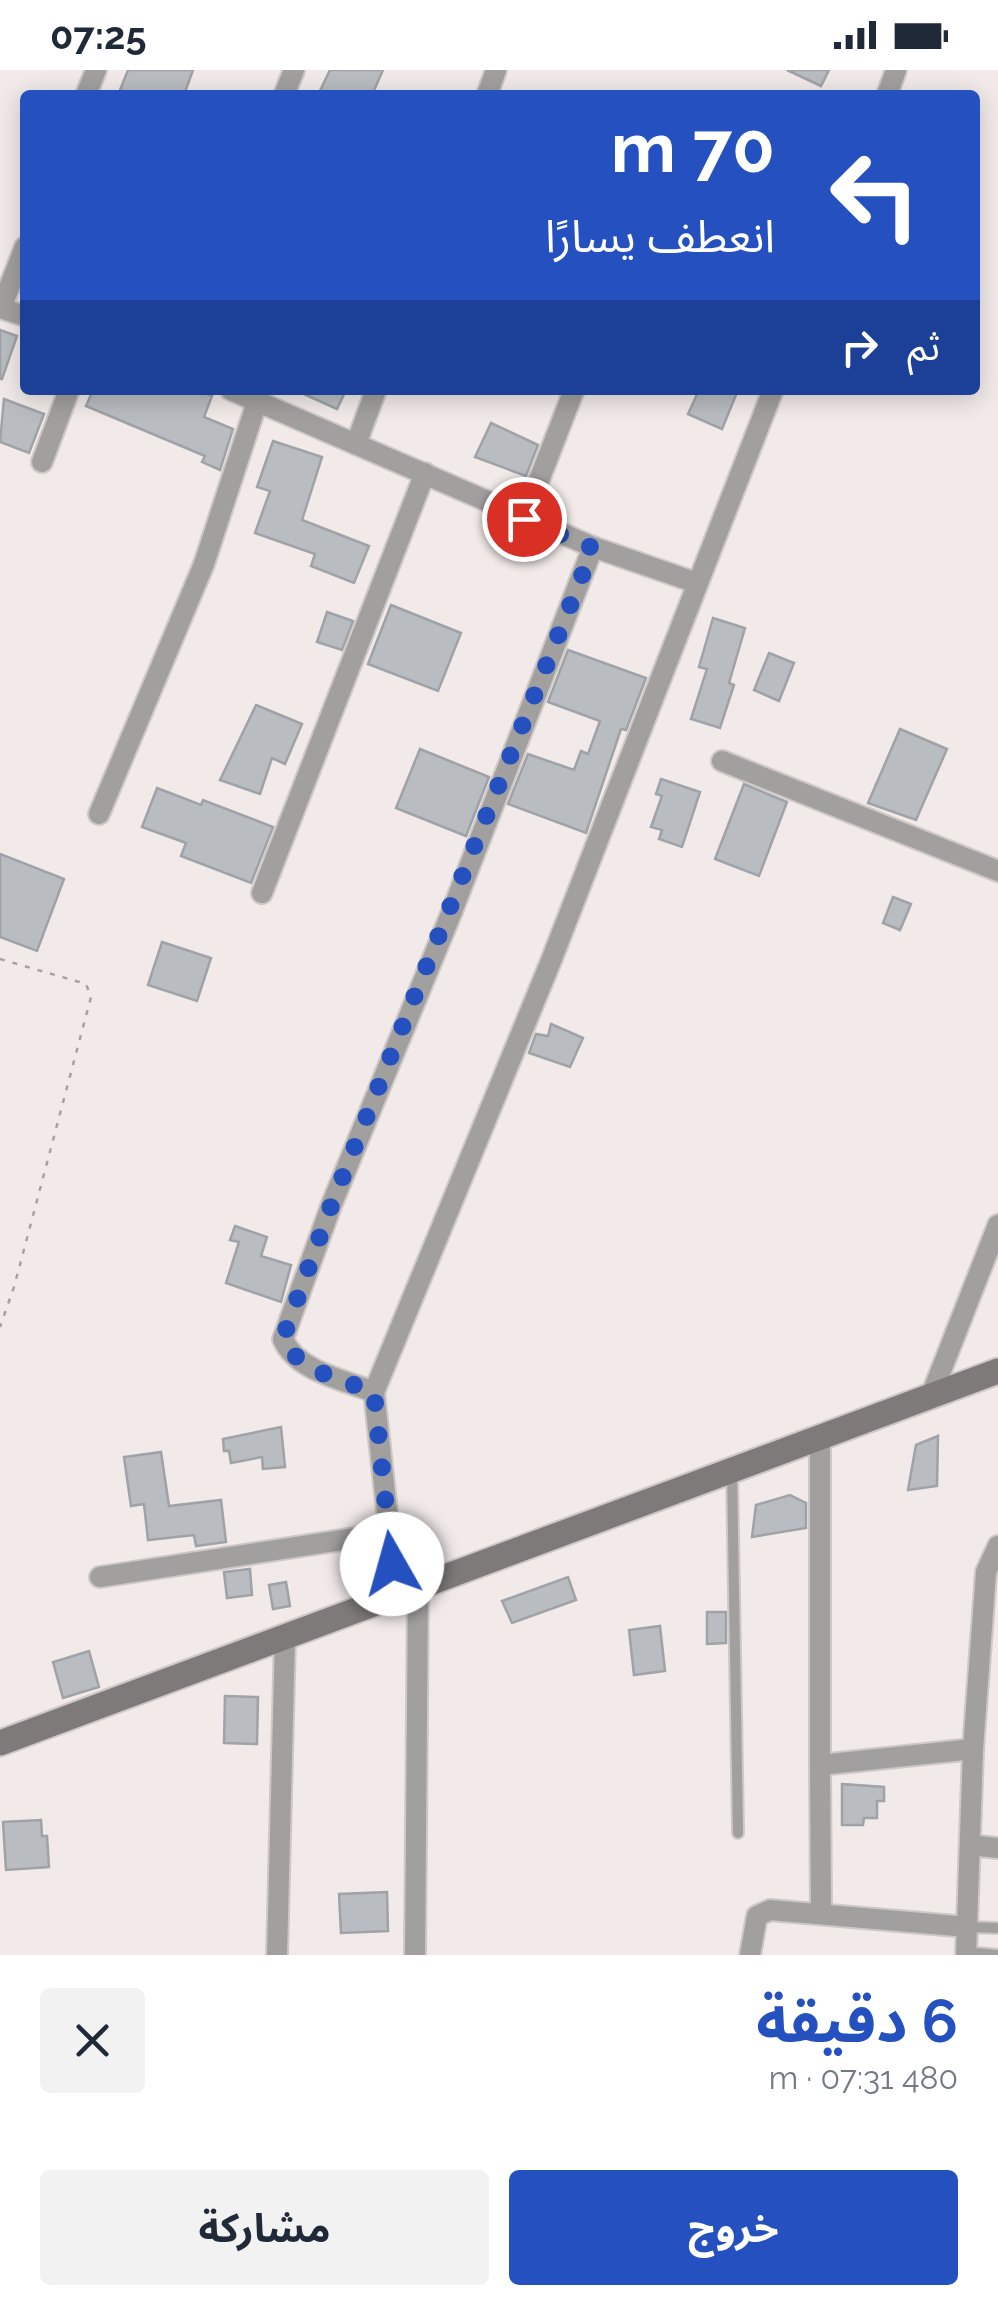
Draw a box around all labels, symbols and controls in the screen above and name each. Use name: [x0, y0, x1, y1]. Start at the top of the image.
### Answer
text: 07:25: [50, 13, 147, 58]
text: 70 m: [611, 106, 775, 188]
icon: left: [810, 130, 940, 260]
text: انعطف يسارًا: [545, 210, 775, 263]
icon: right: [832, 320, 887, 375]
text: ثم: [907, 324, 940, 369]
pin: [482, 477, 567, 562]
icon: arrive: [497, 492, 552, 547]
position arrow: [340, 1512, 444, 1616]
text: 6 دقيقة: [756, 1986, 958, 2056]
button: close: [40, 1988, 145, 2093]
text: 480 m · 07:31: [769, 2059, 958, 2096]
button: مشاركة: [40, 2170, 489, 2285]
button: خروج: [509, 2170, 958, 2285]

